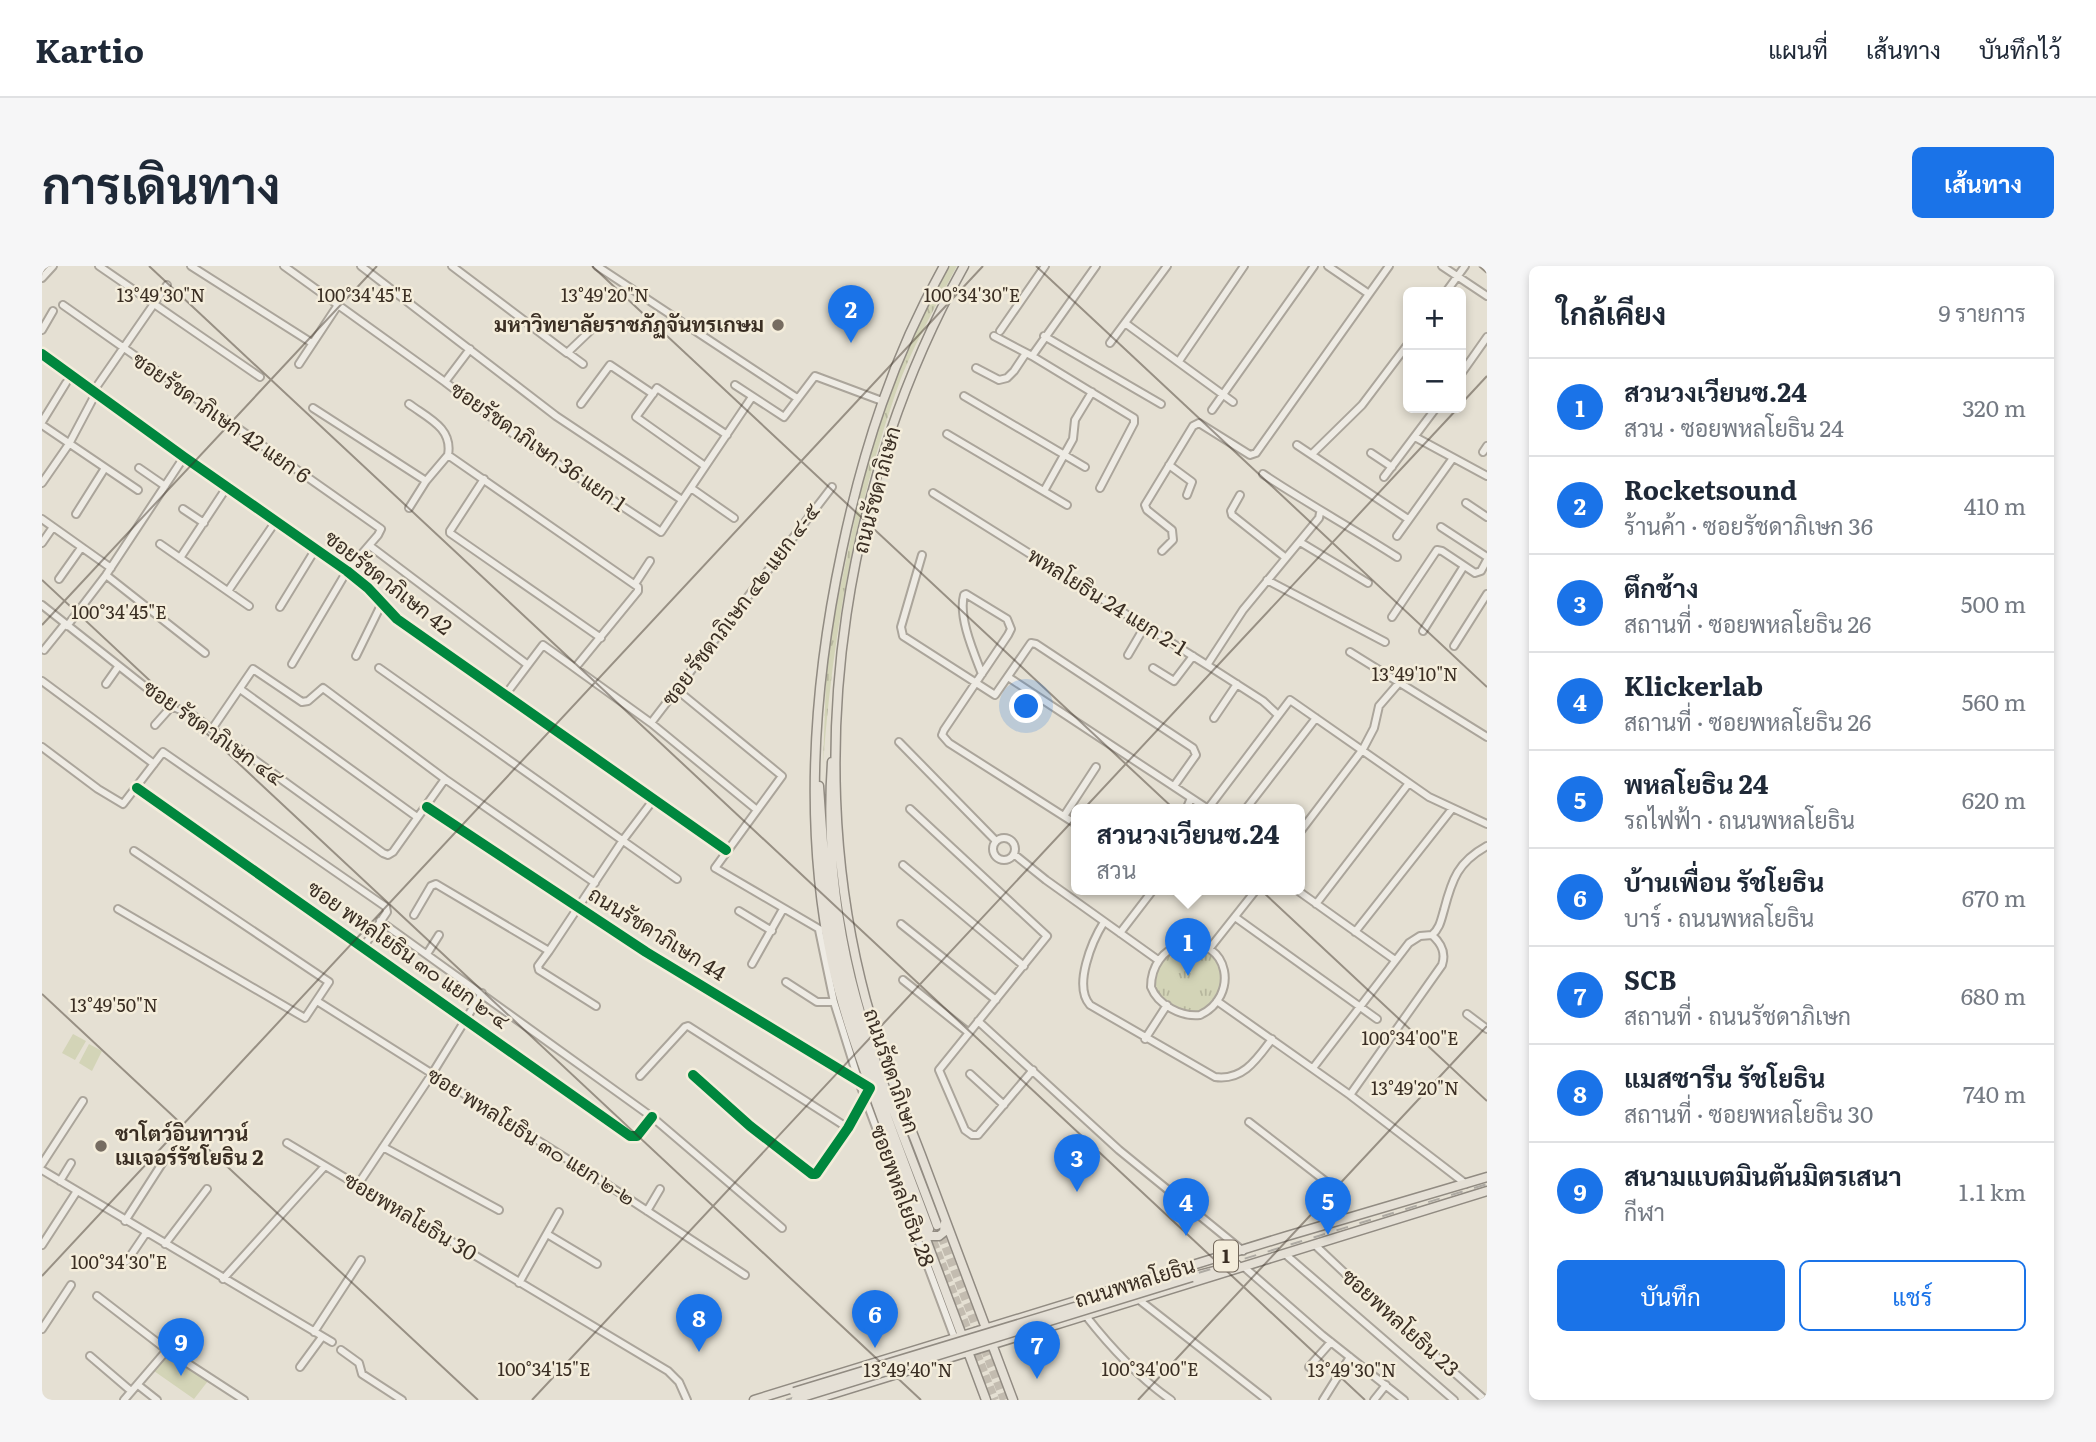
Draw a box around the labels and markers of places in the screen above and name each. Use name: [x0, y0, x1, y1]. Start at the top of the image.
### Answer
pin: 2: [828, 285, 874, 343]
place label: มหาวิทยาลัยราชภัฏจันทรเกษม: [494, 307, 764, 339]
marker: มหาวิทยาลัยราชภัฏจันทรเกษม: [770, 317, 786, 333]
pin: 1: [1165, 918, 1211, 976]
place label: ชาโตว์อินทาวน์ เมเจอร์รัชโยธิน 2: [115, 1116, 263, 1171]
pin: 3: [1054, 1134, 1100, 1192]
marker: ชาโตว์อินทาวน์ เมเจอร์รัชโยธิน 2: [93, 1138, 109, 1154]
pin: 5: [1305, 1177, 1351, 1235]
pin: 4: [1163, 1178, 1209, 1236]
pin: 6: [852, 1290, 898, 1348]
pin: 8: [676, 1294, 722, 1352]
pin: 9: [158, 1318, 204, 1376]
pin: 7: [1014, 1321, 1060, 1379]

